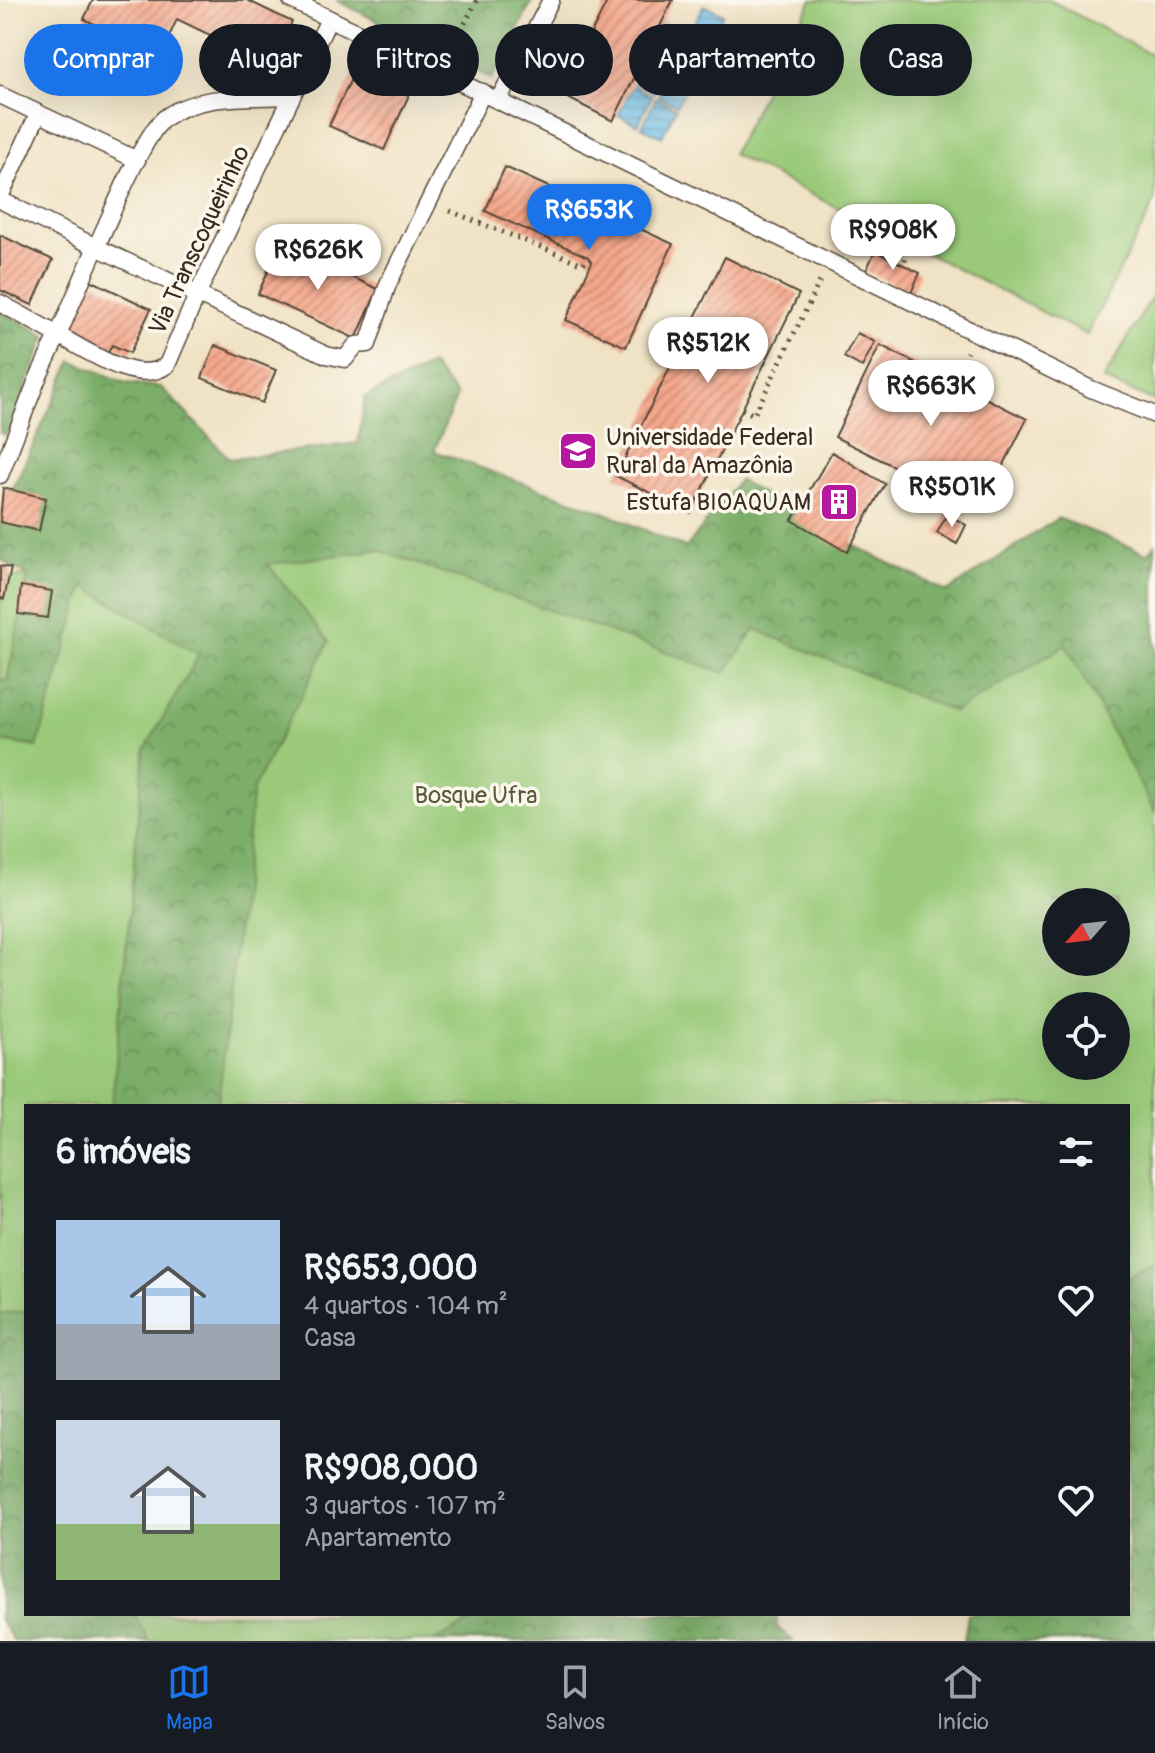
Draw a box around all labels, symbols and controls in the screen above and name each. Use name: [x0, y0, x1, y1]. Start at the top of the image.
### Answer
chip: Comprar: [24, 24, 183, 96]
chip: Alugar: [199, 24, 331, 96]
chip: Filtros: [347, 24, 479, 96]
chip: Novo: [495, 24, 613, 96]
chip: Apartamento: [629, 24, 844, 96]
chip: Casa: [860, 24, 972, 96]
street label: Via Transcoqueirinho: [143, 141, 256, 339]
pin: R$653K: [524, 184, 654, 252]
text: R$653K: [545, 194, 633, 226]
pin: R$908K: [828, 204, 958, 272]
text: R$908K: [848, 214, 938, 246]
pin: R$626K: [253, 224, 383, 292]
text: R$626K: [273, 234, 363, 266]
pin: R$512K: [643, 317, 773, 385]
text: R$512K: [666, 327, 750, 359]
pin: R$663K: [866, 360, 996, 428]
text: R$663K: [886, 370, 976, 402]
place label: Universidade Federal Rural da Amazônia: [606, 423, 813, 480]
school or university icon: Universidade Federal Rural da Amazônia: [557, 430, 599, 472]
pin: R$501K: [887, 461, 1017, 529]
text: R$501K: [909, 471, 995, 503]
building icon: Estufa BIOAQUAM: [818, 481, 860, 523]
place label: Estufa BIOAQUAM: [626, 488, 811, 517]
park label: Bosque Ufra: [415, 781, 537, 810]
north arrow: [1042, 888, 1130, 976]
map controls: [1042, 888, 1130, 1080]
button: locate: [1042, 992, 1130, 1080]
icon: filters: [1054, 1130, 1098, 1174]
text: 6 imóveis: [56, 1131, 191, 1174]
text: R$653,000: [304, 1247, 478, 1290]
icon: home: [120, 1252, 216, 1348]
icon: heart: [1054, 1278, 1098, 1322]
text: 4 quartos · 104 m²: [304, 1290, 508, 1322]
text: Casa: [304, 1322, 356, 1354]
text: R$908,000: [304, 1447, 478, 1490]
icon: home: [120, 1452, 216, 1548]
icon: heart: [1054, 1478, 1098, 1522]
text: 3 quartos · 107 m²: [304, 1490, 506, 1522]
text: Apartamento: [304, 1522, 451, 1554]
tab: Mapa: [166, 1660, 213, 1736]
tab: Salvos: [545, 1660, 605, 1736]
tab: Início: [937, 1660, 989, 1736]

